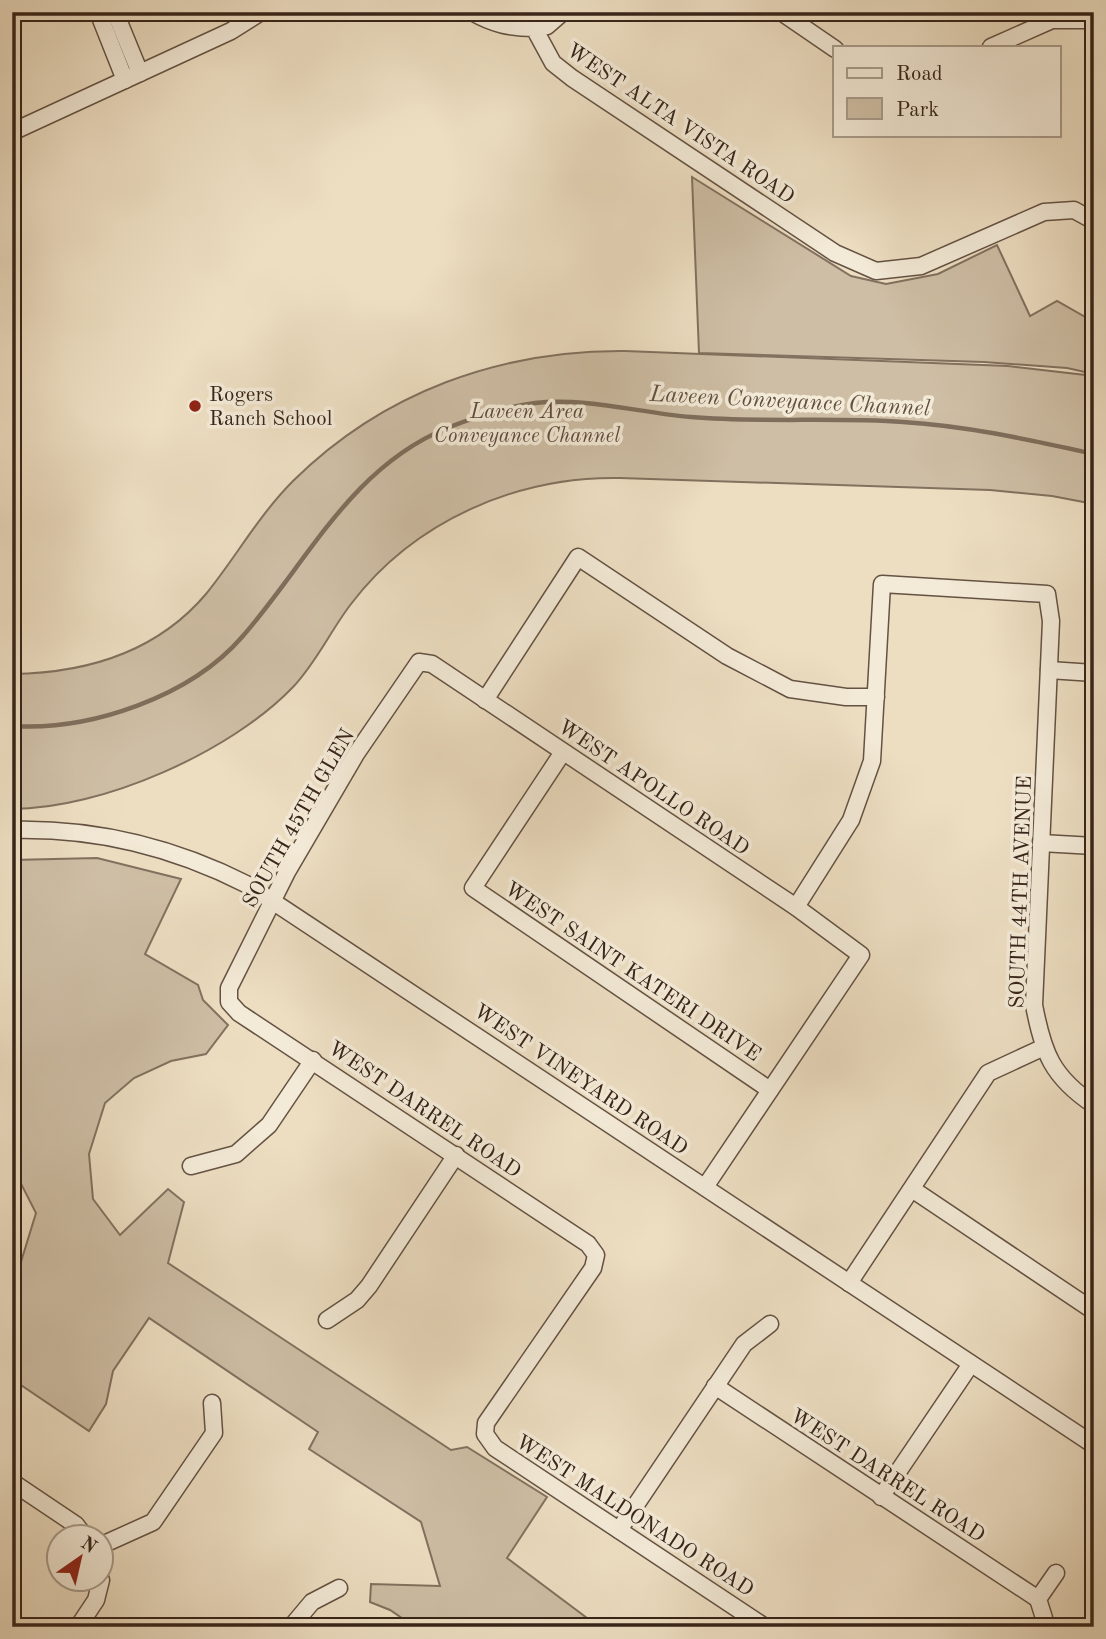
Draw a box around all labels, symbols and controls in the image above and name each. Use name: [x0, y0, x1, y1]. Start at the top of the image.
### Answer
street label: WEST ALTA VISTA ROAD: [562, 40, 798, 208]
legend: [833, 46, 1060, 136]
text: Road: [896, 64, 943, 85]
text: Park: [896, 100, 939, 121]
water label: Laveen Conveyance Channel: [648, 383, 931, 421]
place label: Rogers Ranch School: [209, 385, 333, 430]
marker: Rogers Ranch School: [187, 398, 203, 414]
park label: Laveen Area Conveyance Channel: [434, 402, 620, 447]
street label: WEST APOLLO ROAD: [554, 716, 752, 860]
street label: SOUTH 45TH GLEN: [240, 726, 359, 912]
street label: SOUTH 44TH AVENUE: [1007, 775, 1036, 1009]
street label: WEST SAINT KATERI DRIVE: [500, 879, 764, 1066]
street label: WEST VINEYARD ROAD: [469, 1001, 691, 1160]
street label: WEST DARREL ROAD: [324, 1038, 524, 1183]
street label: WEST DARREL ROAD: [786, 1406, 988, 1547]
street label: WEST MALDONADO ROAD: [511, 1431, 757, 1601]
north arrow: [46, 1524, 116, 1594]
text: N: [77, 1534, 100, 1558]

